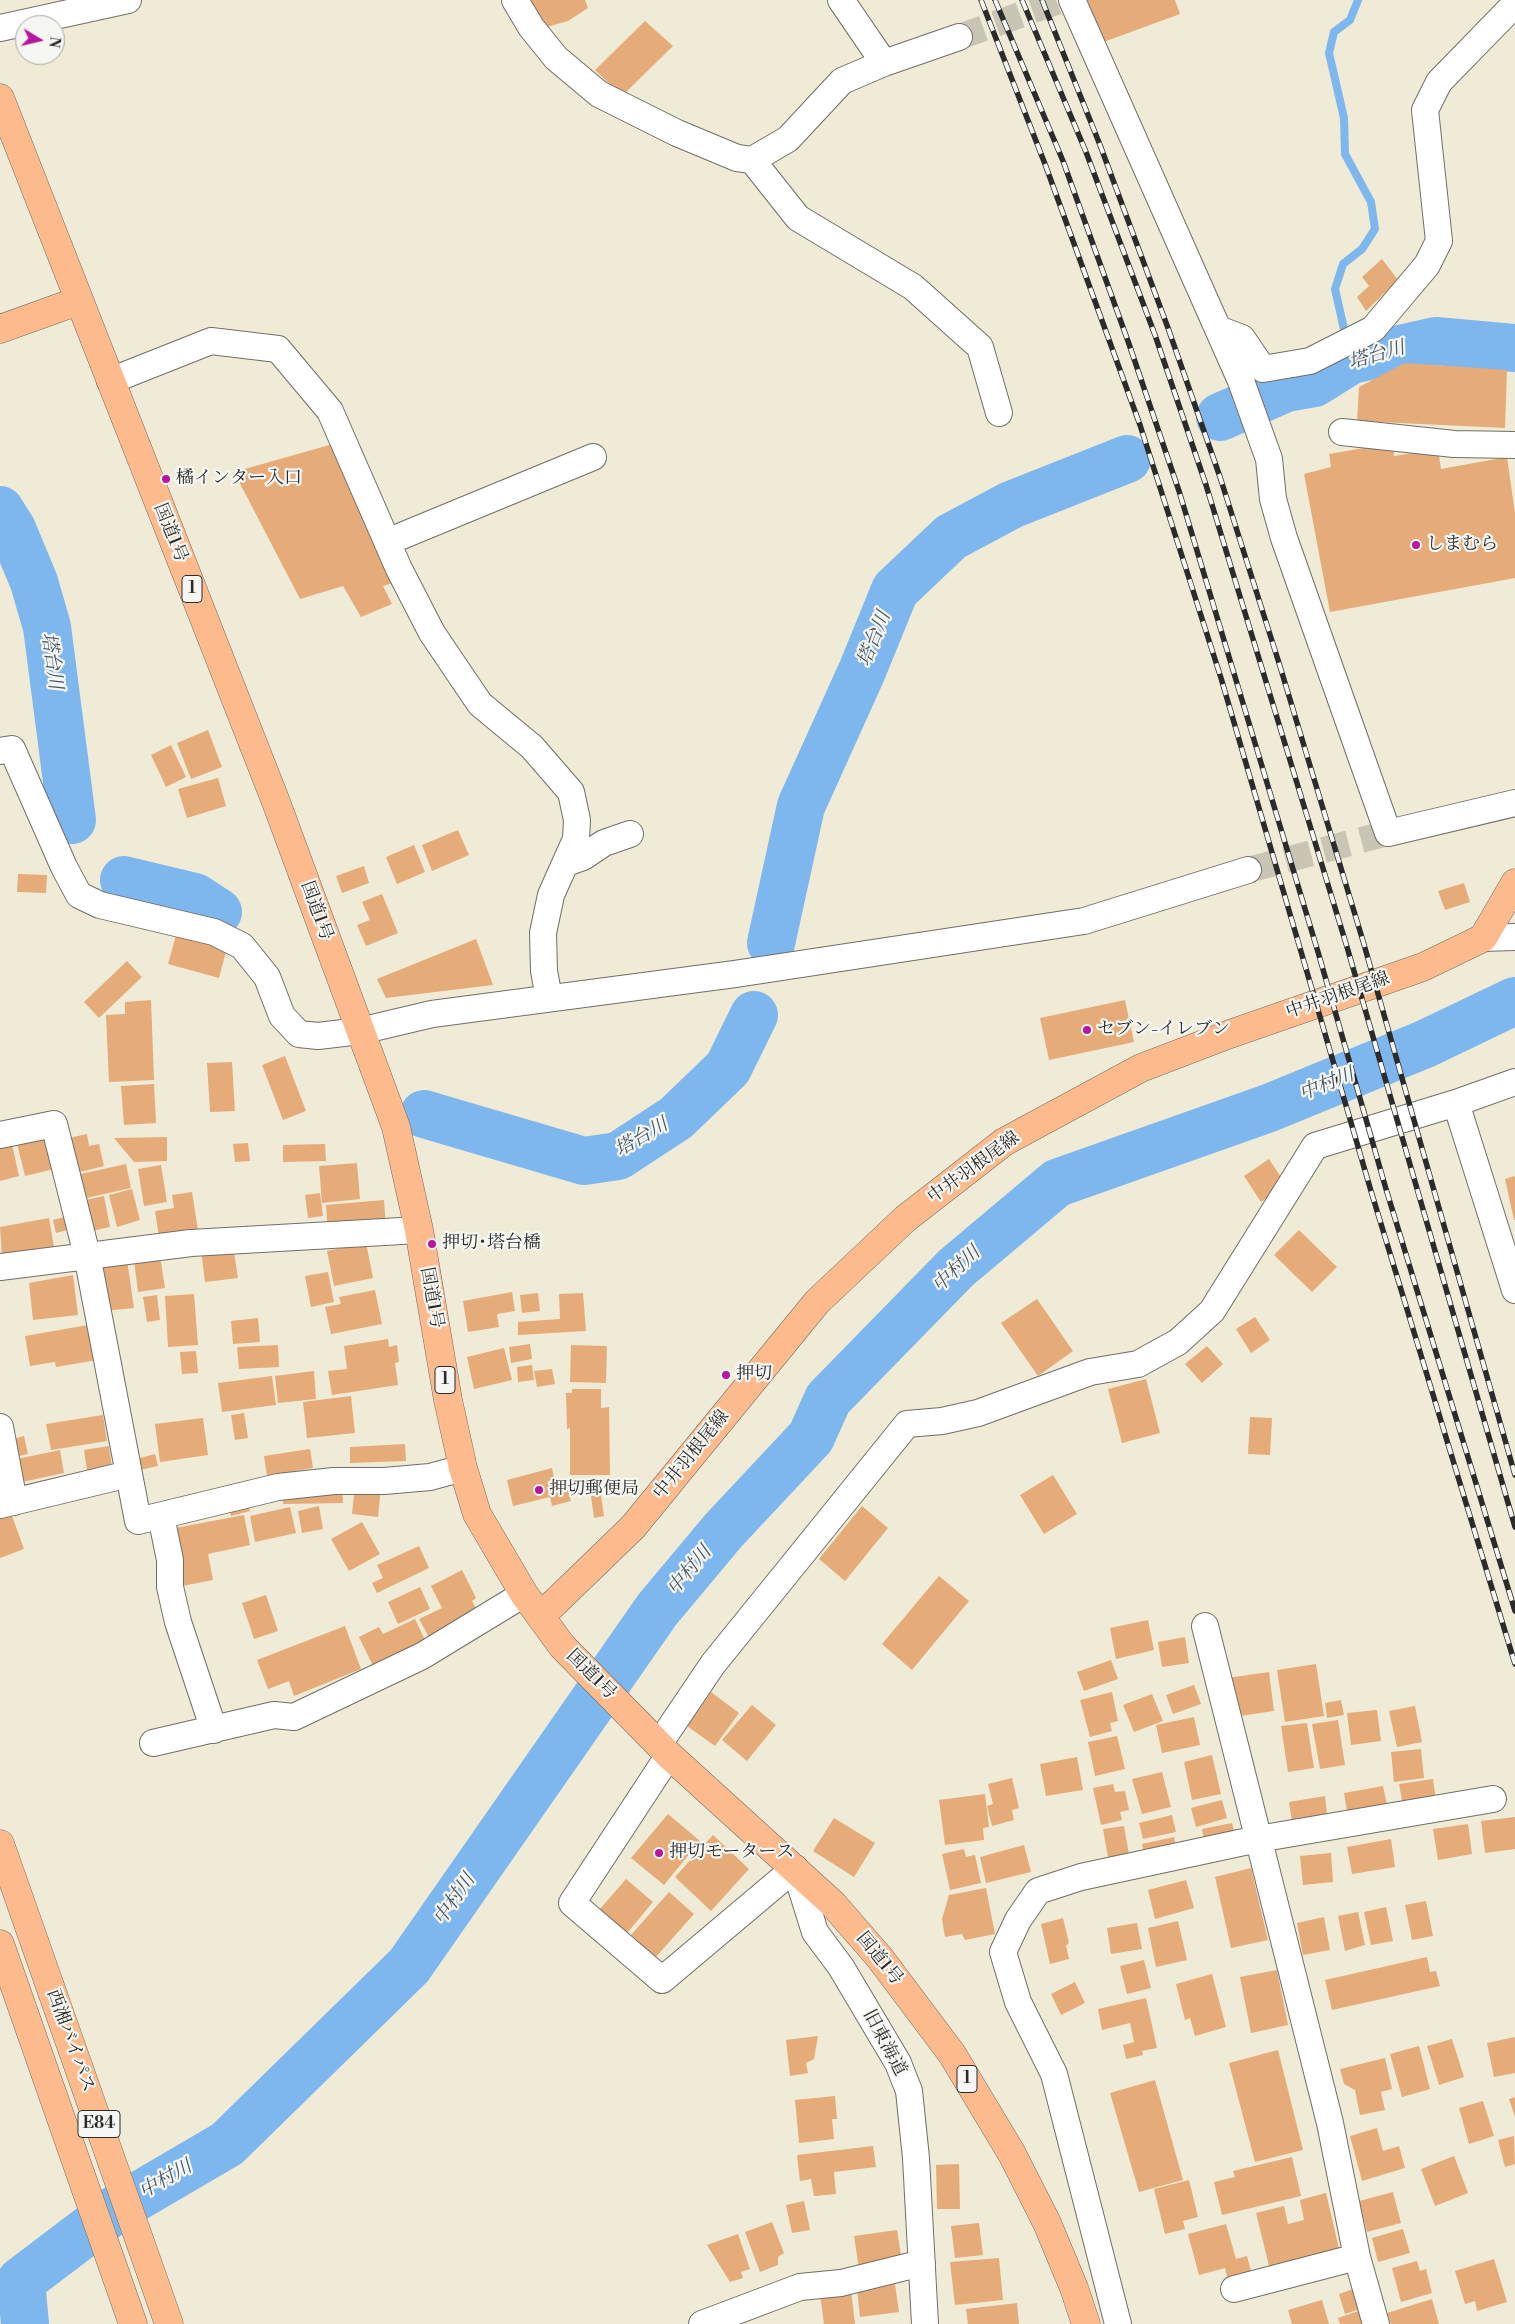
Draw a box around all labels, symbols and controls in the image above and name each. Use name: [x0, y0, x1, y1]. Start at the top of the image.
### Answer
north arrow: [15, 15, 65, 65]
text: N: [44, 35, 64, 49]
water label: 塔台川: [1346, 337, 1408, 375]
place label: 橘インター入口: [176, 468, 302, 490]
marker: 橘インター入口: [160, 473, 172, 485]
street label: 国道1号: [148, 500, 192, 566]
place label: しまむら: [1426, 534, 1498, 556]
marker: しまむら: [1410, 539, 1422, 551]
road number: 1: [182, 576, 202, 602]
water label: 塔台川: [854, 608, 896, 670]
water label: 塔台川: [36, 631, 66, 691]
street label: 国道1号: [295, 878, 337, 944]
street label: 中井羽根尾線: [1283, 968, 1393, 1024]
place label: セブン-イレブン: [1097, 1019, 1230, 1041]
marker: セブン-イレブン: [1081, 1024, 1093, 1036]
water label: 中村川: [1296, 1064, 1358, 1106]
water label: 塔台川: [612, 1114, 672, 1162]
street label: 中井羽根尾線: [924, 1128, 1024, 1208]
place label: 押切･塔台橋: [442, 1233, 541, 1255]
marker: 押切･塔台橋: [426, 1238, 438, 1250]
water label: 中村川: [928, 1242, 986, 1298]
street label: 国道1号: [415, 1266, 447, 1330]
place label: 押切: [736, 1364, 772, 1386]
road number: 1: [435, 1366, 455, 1394]
marker: 押切: [720, 1369, 732, 1381]
street label: 中井羽根尾線: [650, 1406, 734, 1504]
place label: 押切郵便局: [549, 1479, 639, 1501]
marker: 押切郵便局: [533, 1484, 545, 1496]
water label: 中村川: [663, 1542, 717, 1600]
street label: 国道1号: [562, 1646, 620, 1704]
place label: 押切モータース: [669, 1842, 794, 1864]
marker: 押切モータース: [653, 1847, 665, 1859]
water label: 中村川: [429, 1870, 481, 1930]
street label: 国道1号: [851, 1928, 907, 1990]
street label: 西湘バイパス: [41, 1987, 99, 2095]
street label: 旧東海道: [858, 2006, 910, 2080]
road number: 1: [957, 2066, 977, 2092]
road number: E84: [78, 2110, 120, 2138]
water label: 中村川: [136, 2156, 196, 2204]

